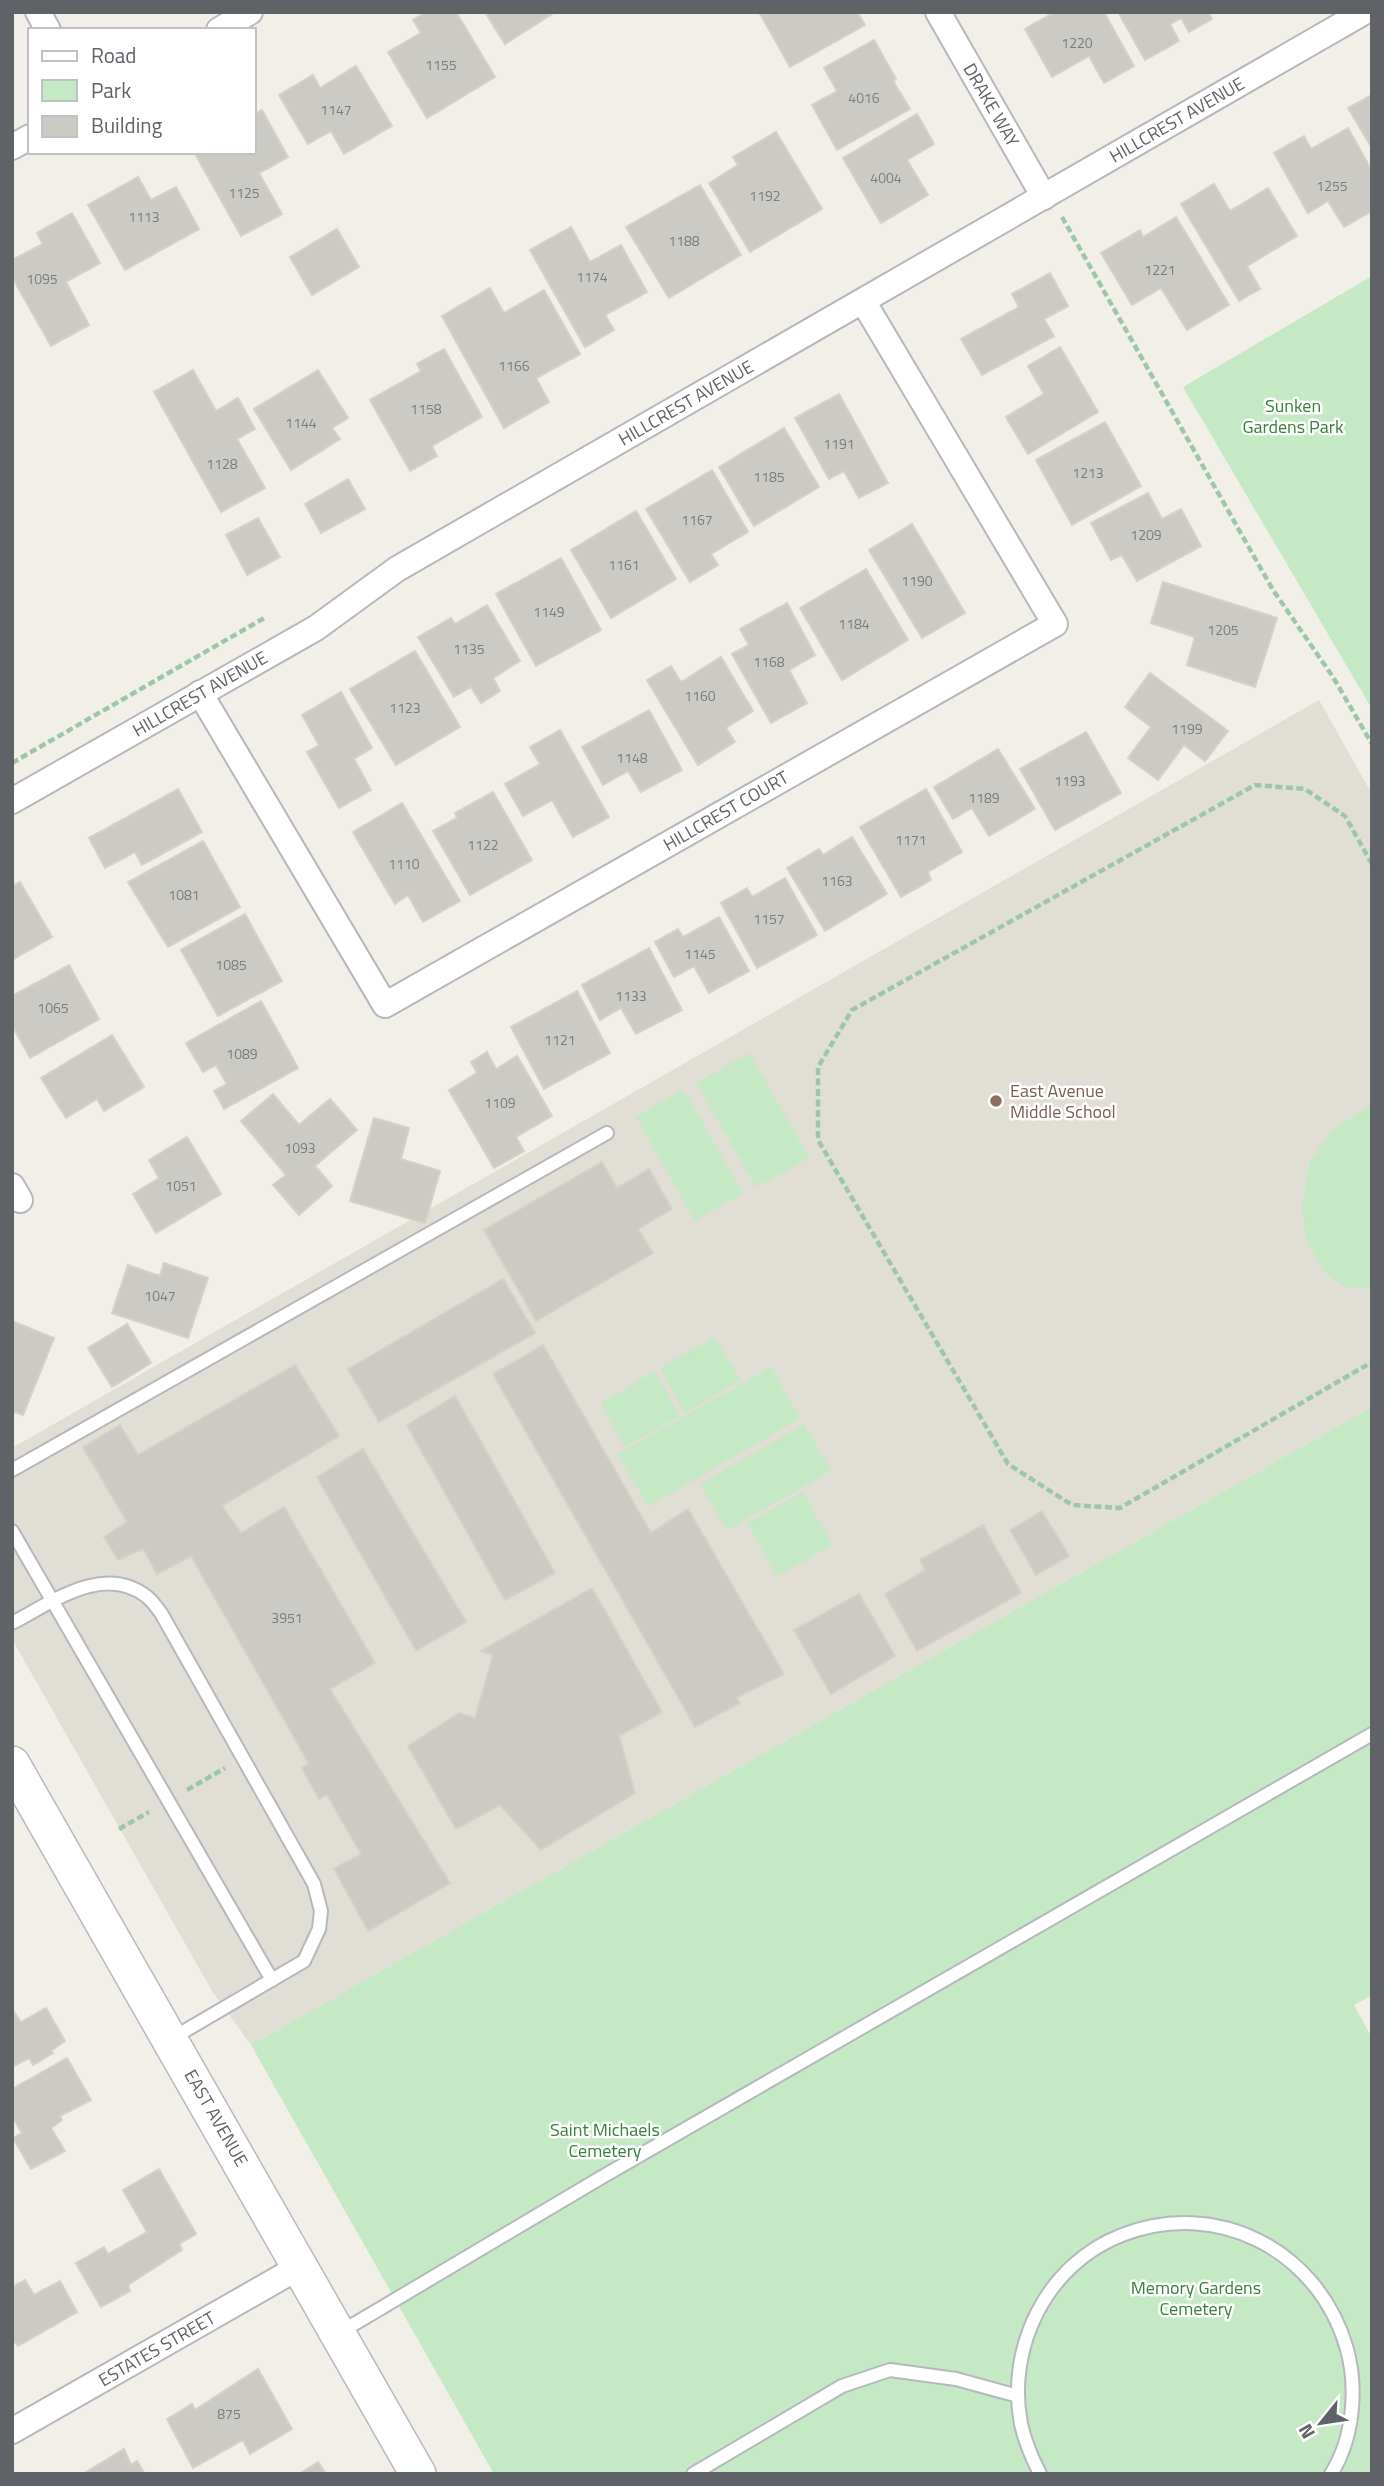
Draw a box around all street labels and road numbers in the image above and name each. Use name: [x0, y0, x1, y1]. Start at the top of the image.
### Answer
street label: DRAKE WAY: [957, 58, 1026, 152]
street label: HILLCREST AVENUE: [1104, 70, 1249, 169]
street label: HILLCREST AVENUE: [613, 353, 758, 452]
street label: HILLCREST AVENUE: [127, 644, 272, 743]
street label: HILLCREST COURT: [658, 763, 794, 857]
street label: EAST AVENUE: [178, 2064, 255, 2171]
street label: ESTATES STREET: [93, 2304, 221, 2393]

